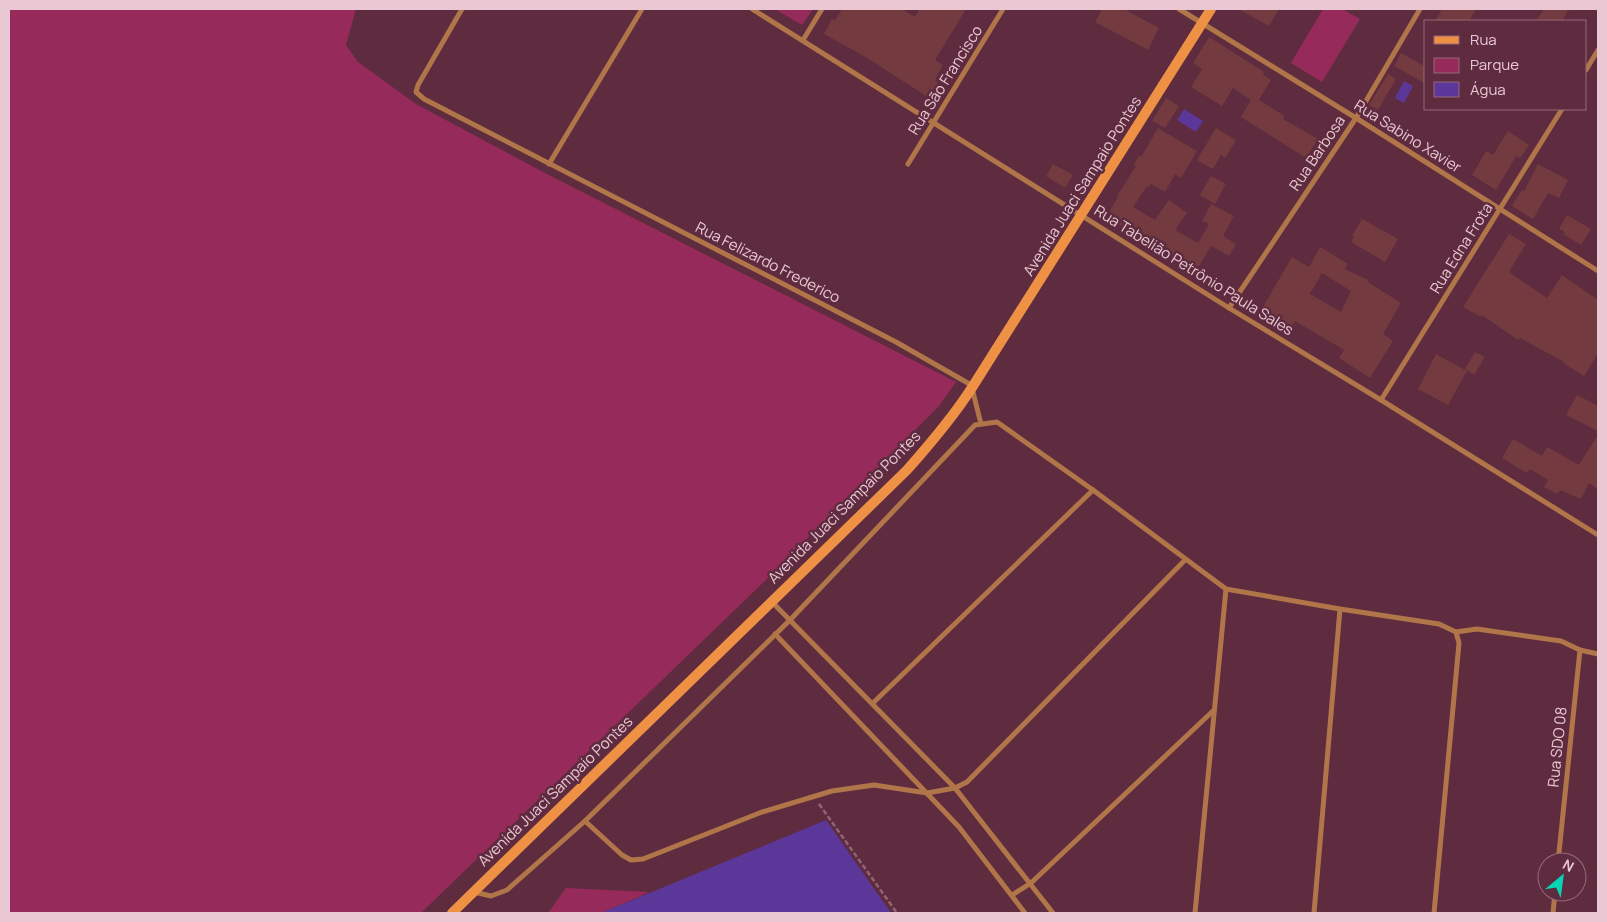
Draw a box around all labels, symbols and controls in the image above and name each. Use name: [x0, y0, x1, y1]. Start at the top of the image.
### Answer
legend: [1424, 20, 1587, 110]
street label: Rua São Francisco: [903, 21, 987, 139]
text: Rua: [1470, 29, 1497, 50]
text: Parque: [1470, 54, 1519, 75]
text: Água: [1470, 79, 1506, 100]
street label: Avenida Juaci Sampaio Pontes: [1018, 92, 1146, 280]
street label: Rua Sabino Xavier: [1350, 95, 1466, 178]
street label: Rua Barbosa: [1284, 111, 1350, 195]
street label: Rua Edna Frota: [1425, 199, 1497, 297]
street label: Rua Tabelião Petrônio Paula Sales: [1090, 200, 1298, 340]
street label: Rua Felizardo Frederico: [692, 216, 844, 308]
street label: Avenida Juaci Sampaio Pontes: [763, 426, 925, 588]
street label: Rua SDO 08: [1542, 706, 1572, 788]
street label: Avenida Juaci Sampaio Pontes: [473, 711, 637, 871]
north arrow: [1537, 852, 1587, 902]
text: N: [1560, 854, 1578, 876]

